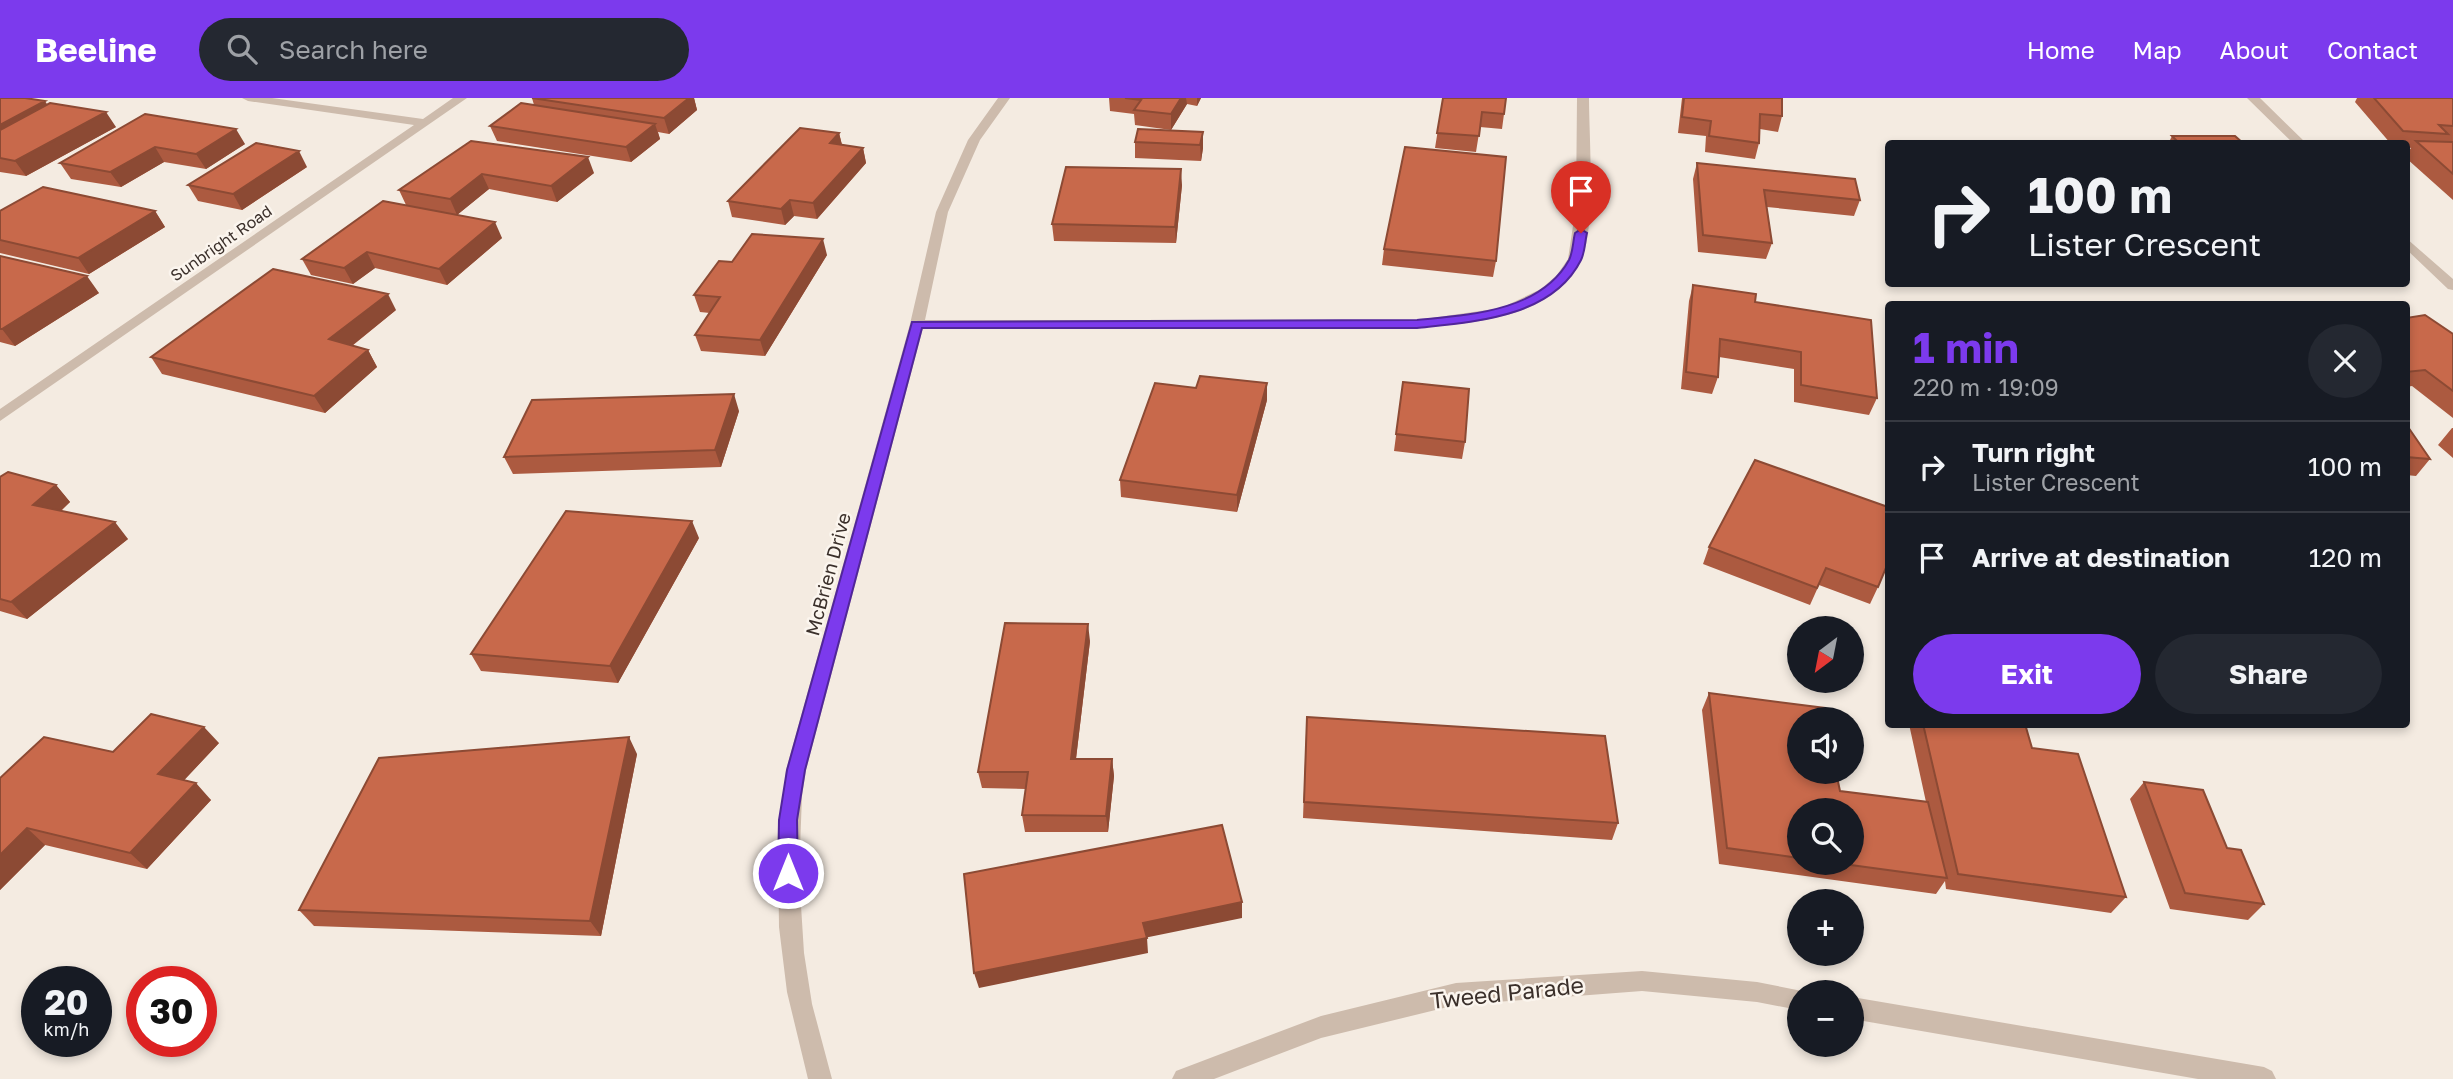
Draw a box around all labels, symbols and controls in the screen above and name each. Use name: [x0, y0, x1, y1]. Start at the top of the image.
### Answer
search box: [199, 18, 689, 81]
text: Beeline: [35, 30, 157, 69]
icon: search: [223, 30, 261, 68]
text: Search here: [279, 34, 428, 65]
text: Home: [2027, 35, 2095, 64]
text: Map: [2133, 35, 2182, 64]
text: About: [2220, 35, 2289, 64]
text: Contact: [2327, 35, 2418, 64]
pin: [1551, 161, 1611, 233]
text: 100 m: [2028, 165, 2172, 224]
icon: right: [1913, 168, 2004, 259]
icon: arrive: [1562, 172, 1600, 210]
street label: Sunbright Road: [166, 201, 276, 285]
text: Lister Crescent: [2028, 225, 2261, 263]
text: 1 min: [1913, 322, 2019, 372]
button: close: [2308, 324, 2382, 398]
text: 220 m · 19:09: [1913, 373, 2059, 401]
text: Turn right: [1972, 437, 2095, 468]
icon: right: [1913, 448, 1951, 486]
text: 100 m: [2308, 451, 2382, 482]
text: Lister Crescent: [1972, 468, 2140, 496]
street label: McBrien Drive: [800, 510, 855, 638]
icon: arrive: [1913, 539, 1951, 577]
text: Arrive at destination: [1972, 542, 2230, 573]
text: 120 m: [2309, 542, 2382, 573]
north arrow: [1787, 616, 1864, 693]
map controls: [1787, 616, 1864, 1057]
button: Exit: [1913, 634, 2141, 714]
button: Share: [2155, 634, 2382, 714]
button: sound: [1787, 707, 1864, 784]
button: search: [1787, 798, 1864, 875]
position arrow: [751, 836, 825, 910]
button: +: [1787, 889, 1864, 966]
speed limit sign: 30: [126, 966, 217, 1057]
street label: Tweed Parade: [1429, 970, 1585, 1014]
button: −: [1787, 980, 1864, 1057]
text: 20: [44, 981, 89, 1023]
text: km/h: [44, 1018, 89, 1040]

